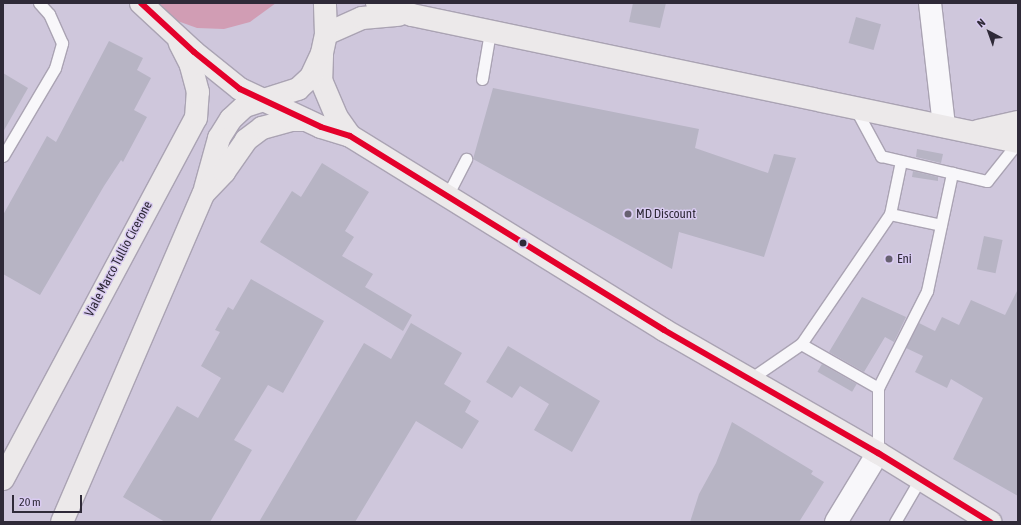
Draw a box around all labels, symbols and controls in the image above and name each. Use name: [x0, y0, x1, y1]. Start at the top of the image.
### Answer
north arrow: [969, 12, 1009, 52]
text: N: [975, 16, 988, 30]
street label: Viale Marco Tullio Cicerone: [82, 199, 156, 319]
place label: MD Discount: [636, 206, 696, 222]
marker: MD Discount: [623, 209, 633, 219]
unlabelled marker: [518, 238, 528, 248]
place label: Eni: [897, 251, 912, 267]
marker: Eni: [884, 254, 894, 264]
scale bar: [14, 487, 84, 513]
text: 20 m: [19, 495, 41, 509]

